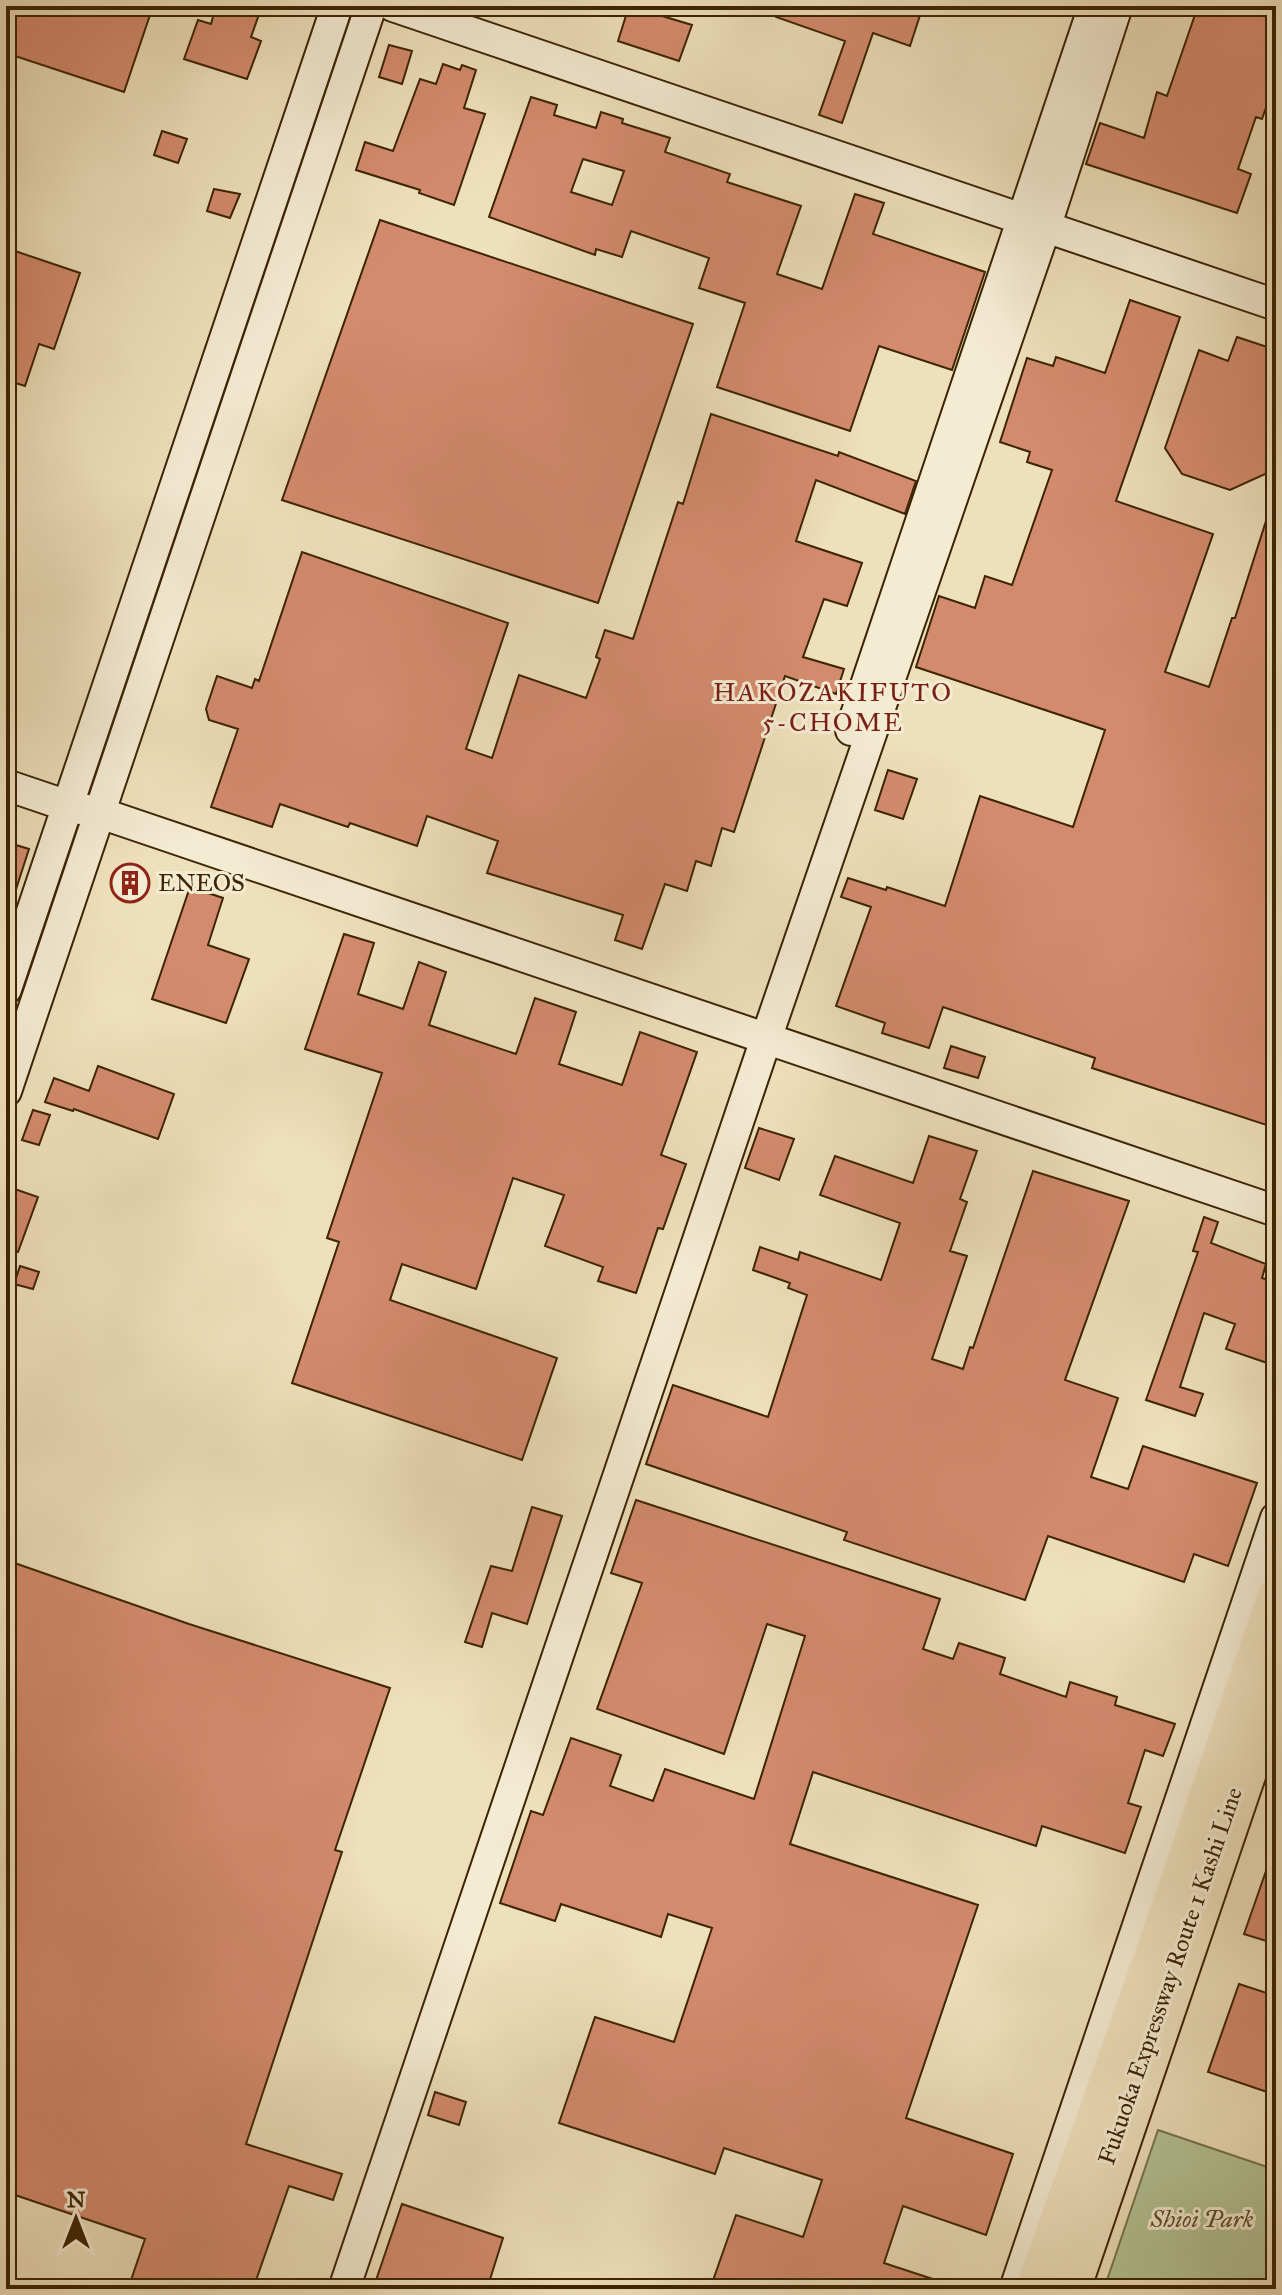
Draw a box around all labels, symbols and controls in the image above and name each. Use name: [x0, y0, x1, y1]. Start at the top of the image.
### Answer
district label: HAKOZAKIFUTO 5-CHOME: [713, 676, 953, 738]
building icon: ENEOS: [109, 862, 151, 904]
place label: ENEOS: [158, 868, 245, 898]
street label: Fukuoka Expressway Route 1 Kashi Line: [1091, 1783, 1249, 2169]
north arrow: [36, 2179, 116, 2259]
text: N: [67, 2186, 86, 2213]
park label: Shioi Park: [1149, 2204, 1254, 2234]

